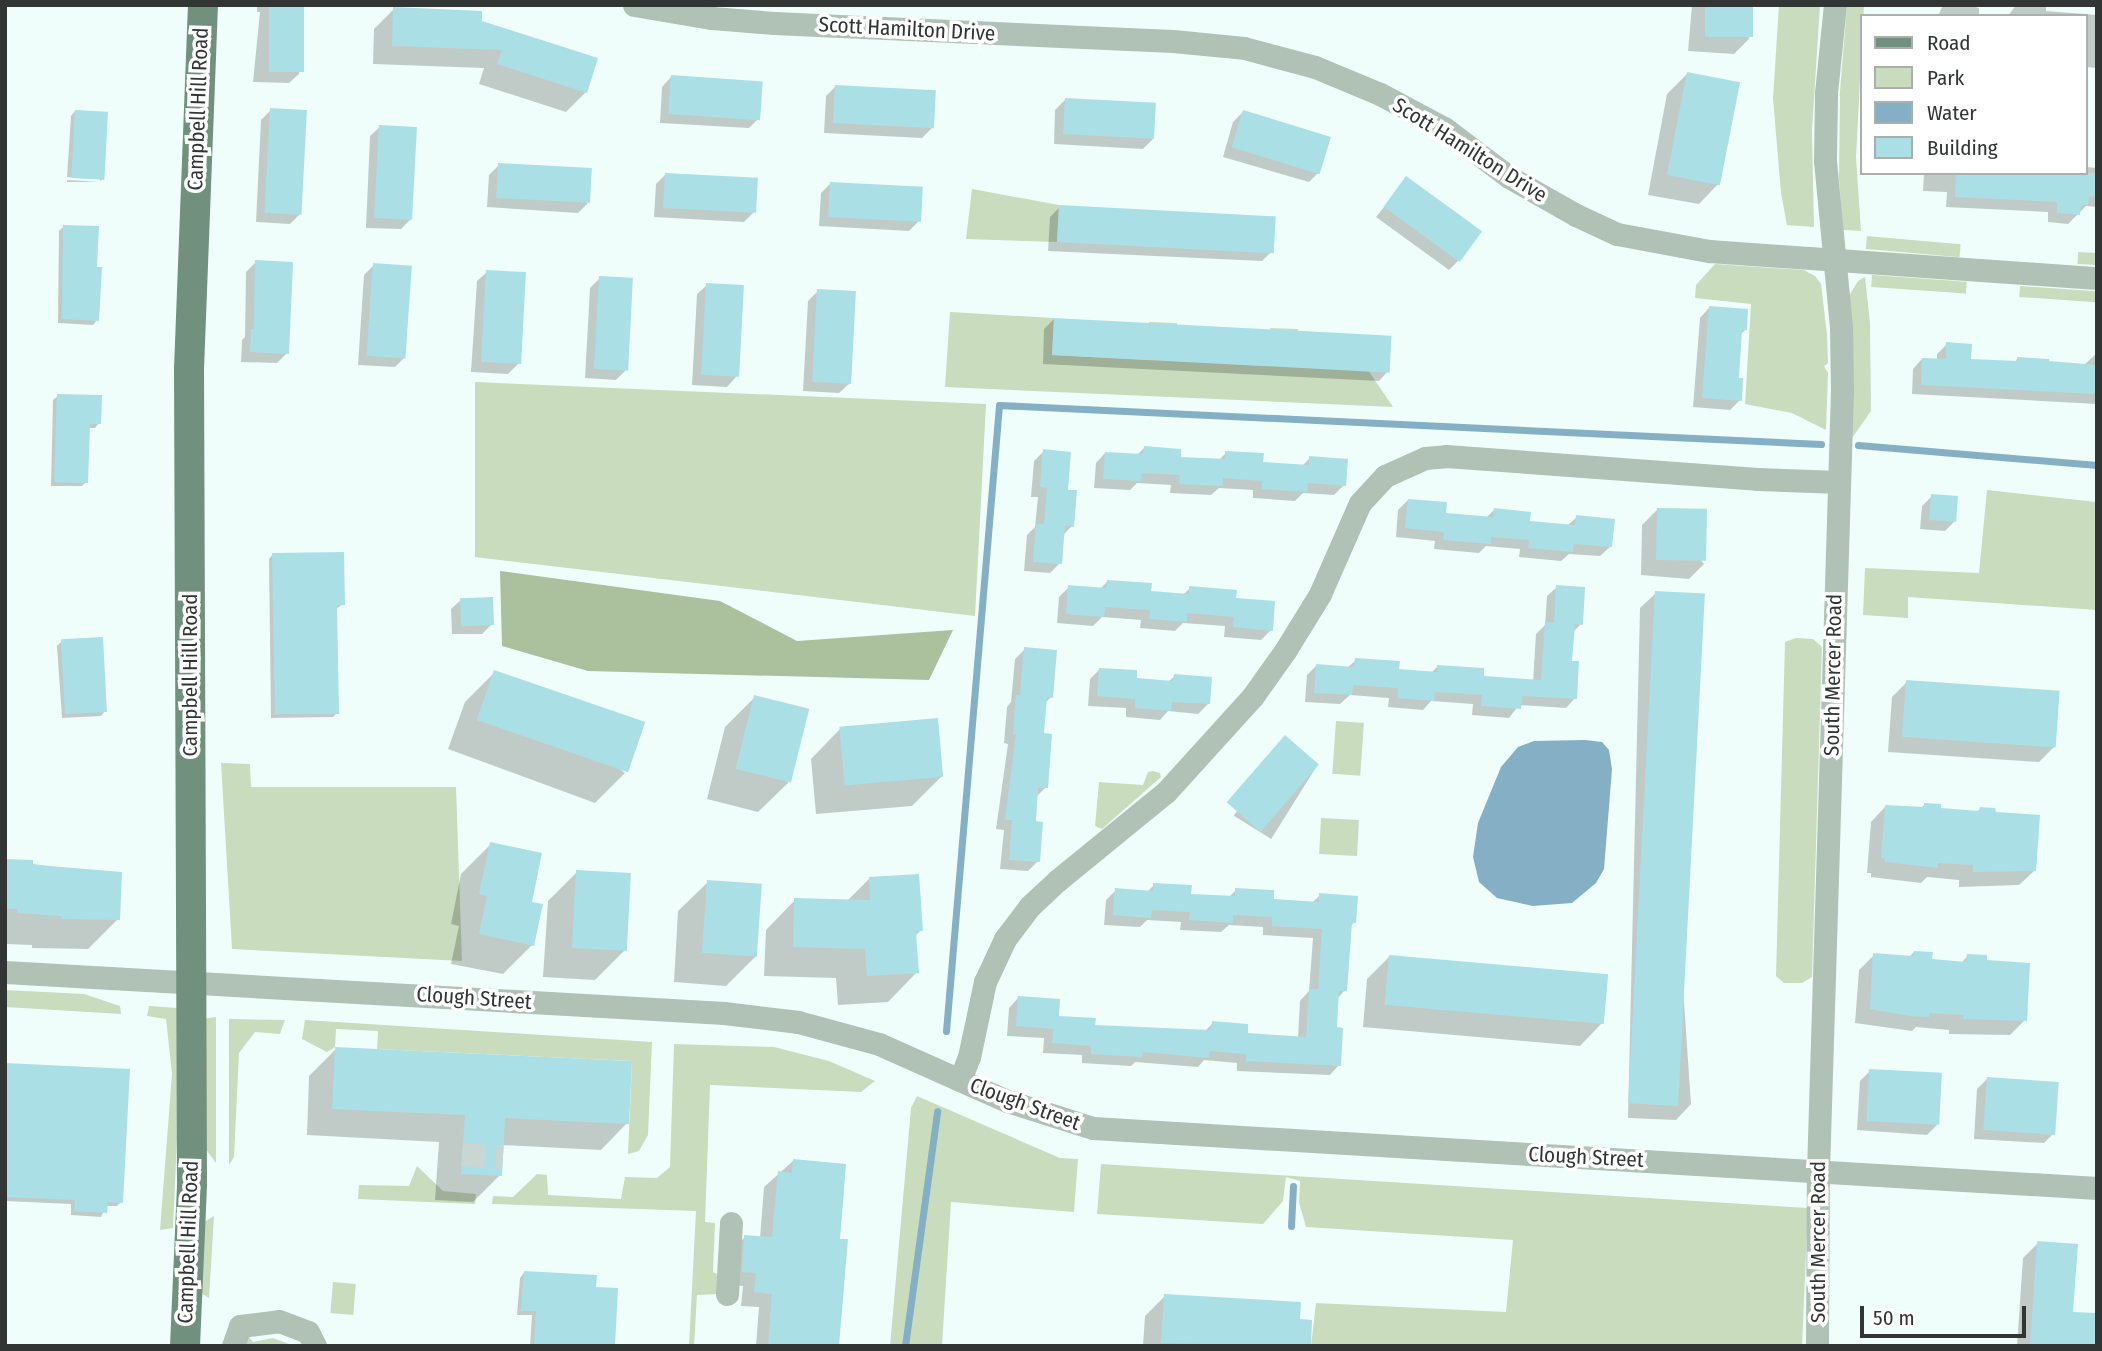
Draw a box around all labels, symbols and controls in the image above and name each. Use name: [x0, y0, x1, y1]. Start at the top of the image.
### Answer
street label: Scott Hamilton Drive: [818, 12, 996, 46]
legend: [1860, 14, 2088, 175]
street label: Campbell Hill Road: [183, 27, 213, 191]
text: Road: [1927, 30, 1971, 56]
text: Park: [1927, 65, 1964, 91]
street label: Scott Hamilton Drive: [1388, 92, 1552, 208]
text: Water: [1927, 100, 1977, 126]
text: Building: [1927, 135, 1998, 161]
street label: Campbell Hill Road: [177, 593, 203, 757]
street label: South Mercer Road: [1819, 594, 1847, 756]
street label: Clough Street: [416, 981, 532, 1015]
street label: Clough Street: [966, 1072, 1084, 1136]
street label: Clough Street: [1528, 1141, 1644, 1173]
street label: Campbell Hill Road: [173, 1160, 203, 1324]
street label: South Mercer Road: [1805, 1161, 1831, 1323]
scale bar: [1864, 1292, 2030, 1336]
text: 50 m: [1873, 1305, 1915, 1331]

